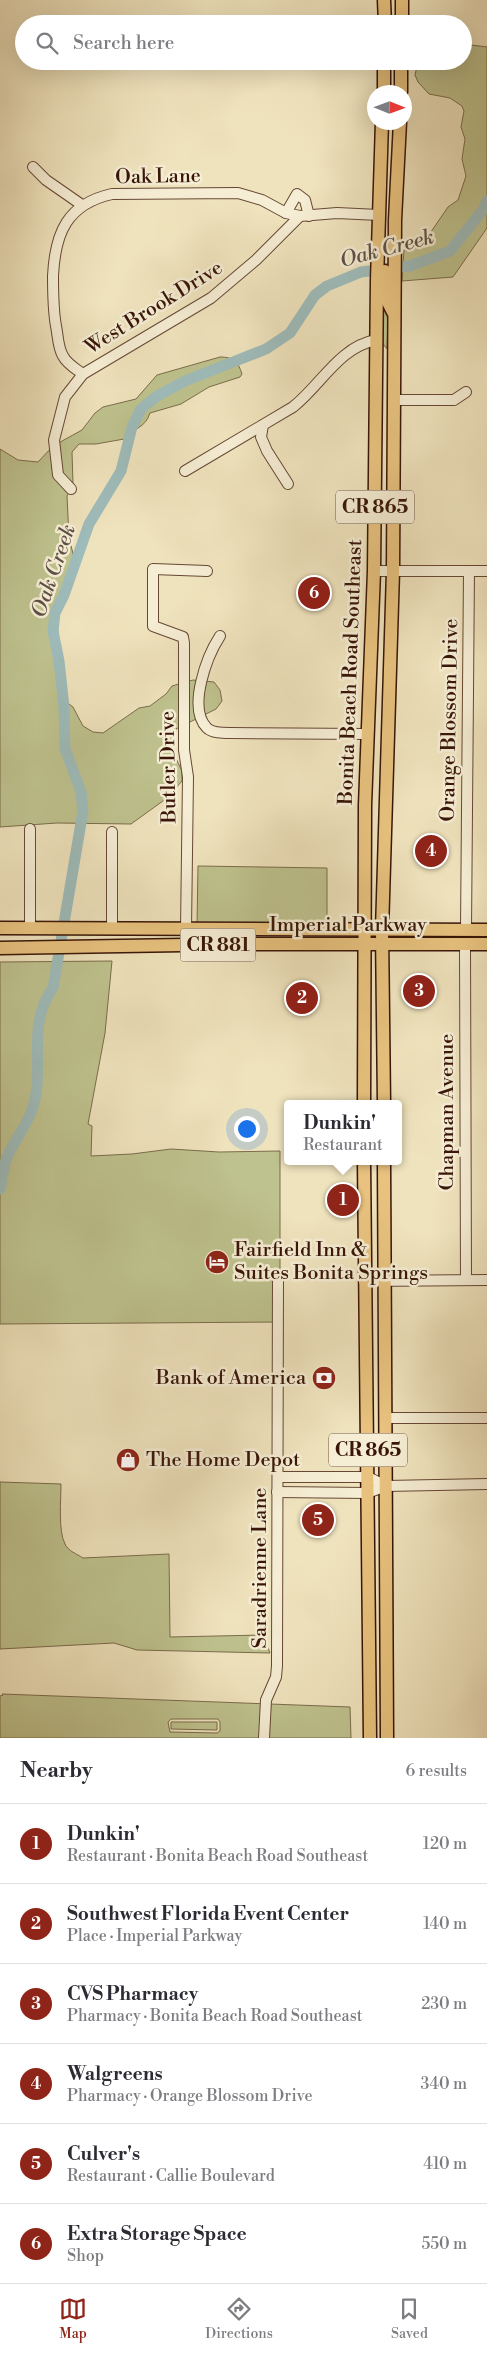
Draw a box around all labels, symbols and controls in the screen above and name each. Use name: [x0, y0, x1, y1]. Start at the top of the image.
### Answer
search box: [15, 15, 472, 70]
icon: search: [33, 29, 61, 57]
text: Search here: [73, 31, 174, 55]
north arrow: [367, 85, 412, 130]
street label: Oak Lane: [115, 164, 201, 190]
water label: Oak Creek: [337, 224, 437, 274]
street label: West Brook Drive: [80, 256, 227, 361]
road number: CR 865: [336, 491, 414, 524]
water label: Oak Creek: [26, 521, 82, 621]
street label: Bonita Beach Road Southeast: [334, 539, 368, 806]
pin: 6: [298, 574, 330, 612]
street label: Orange Blossom Drive: [436, 618, 464, 822]
street label: Butler Drive: [156, 711, 182, 824]
pin: 4: [415, 832, 447, 870]
street label: Imperial Parkway: [269, 913, 427, 938]
road number: CR 881: [180, 928, 256, 962]
pin: 3: [403, 972, 435, 1010]
pin: 2: [286, 979, 318, 1017]
street label: Chapman Avenue: [435, 1034, 460, 1190]
popup: [284, 1100, 402, 1165]
text: Dunkin': [303, 1111, 376, 1135]
your location: [234, 1116, 260, 1142]
text: Restaurant: [303, 1135, 383, 1155]
pin: 1: [327, 1181, 359, 1219]
place label: Fairfield Inn & Suites Bonita Springs: [234, 1238, 428, 1286]
hotel icon: Fairfield Inn & Suites Bonita Springs: [204, 1249, 230, 1275]
bank icon: Bank of America: [311, 1365, 337, 1391]
place label: Bank of America: [155, 1366, 307, 1391]
road number: CR 865: [329, 1434, 407, 1466]
shop icon: The Home Depot: [115, 1447, 141, 1473]
place label: The Home Depot: [146, 1448, 300, 1473]
street label: Saradrienne Lane: [248, 1488, 273, 1648]
pin: 5: [302, 1501, 334, 1539]
text: Nearby: [20, 1758, 93, 1784]
text: 6 results: [406, 1761, 467, 1781]
text: Dunkin': [67, 1822, 140, 1846]
text: 1: [32, 1834, 40, 1854]
text: 120 m: [423, 1834, 467, 1854]
text: Restaurant · Bonita Beach Road Southeast: [67, 1846, 368, 1866]
text: Southwest Florida Event Center: [67, 1902, 349, 1926]
text: 2: [31, 1914, 41, 1934]
text: 140 m: [423, 1914, 467, 1934]
text: Place · Imperial Parkway: [67, 1926, 242, 1946]
text: CVS Pharmacy: [67, 1982, 198, 2006]
text: 3: [31, 1994, 41, 2014]
text: 230 m: [421, 1994, 467, 2014]
text: Pharmacy · Bonita Beach Road Southeast: [67, 2006, 362, 2026]
text: Walgreens: [67, 2062, 163, 2086]
text: 4: [31, 2074, 41, 2094]
text: 340 m: [420, 2074, 467, 2094]
text: Pharmacy · Orange Blossom Drive: [67, 2086, 313, 2106]
text: Culver's: [67, 2142, 140, 2166]
text: 5: [31, 2154, 41, 2174]
text: 410 m: [423, 2154, 467, 2174]
text: Restaurant · Callie Boulevard: [67, 2166, 275, 2186]
text: Extra Storage Space: [67, 2222, 247, 2246]
text: 6: [31, 2234, 41, 2254]
text: 550 m: [421, 2234, 467, 2254]
text: Shop: [67, 2246, 104, 2266]
tab: Map: [59, 2295, 87, 2343]
tab: Directions: [205, 2295, 273, 2343]
tab: Saved: [391, 2295, 428, 2343]

